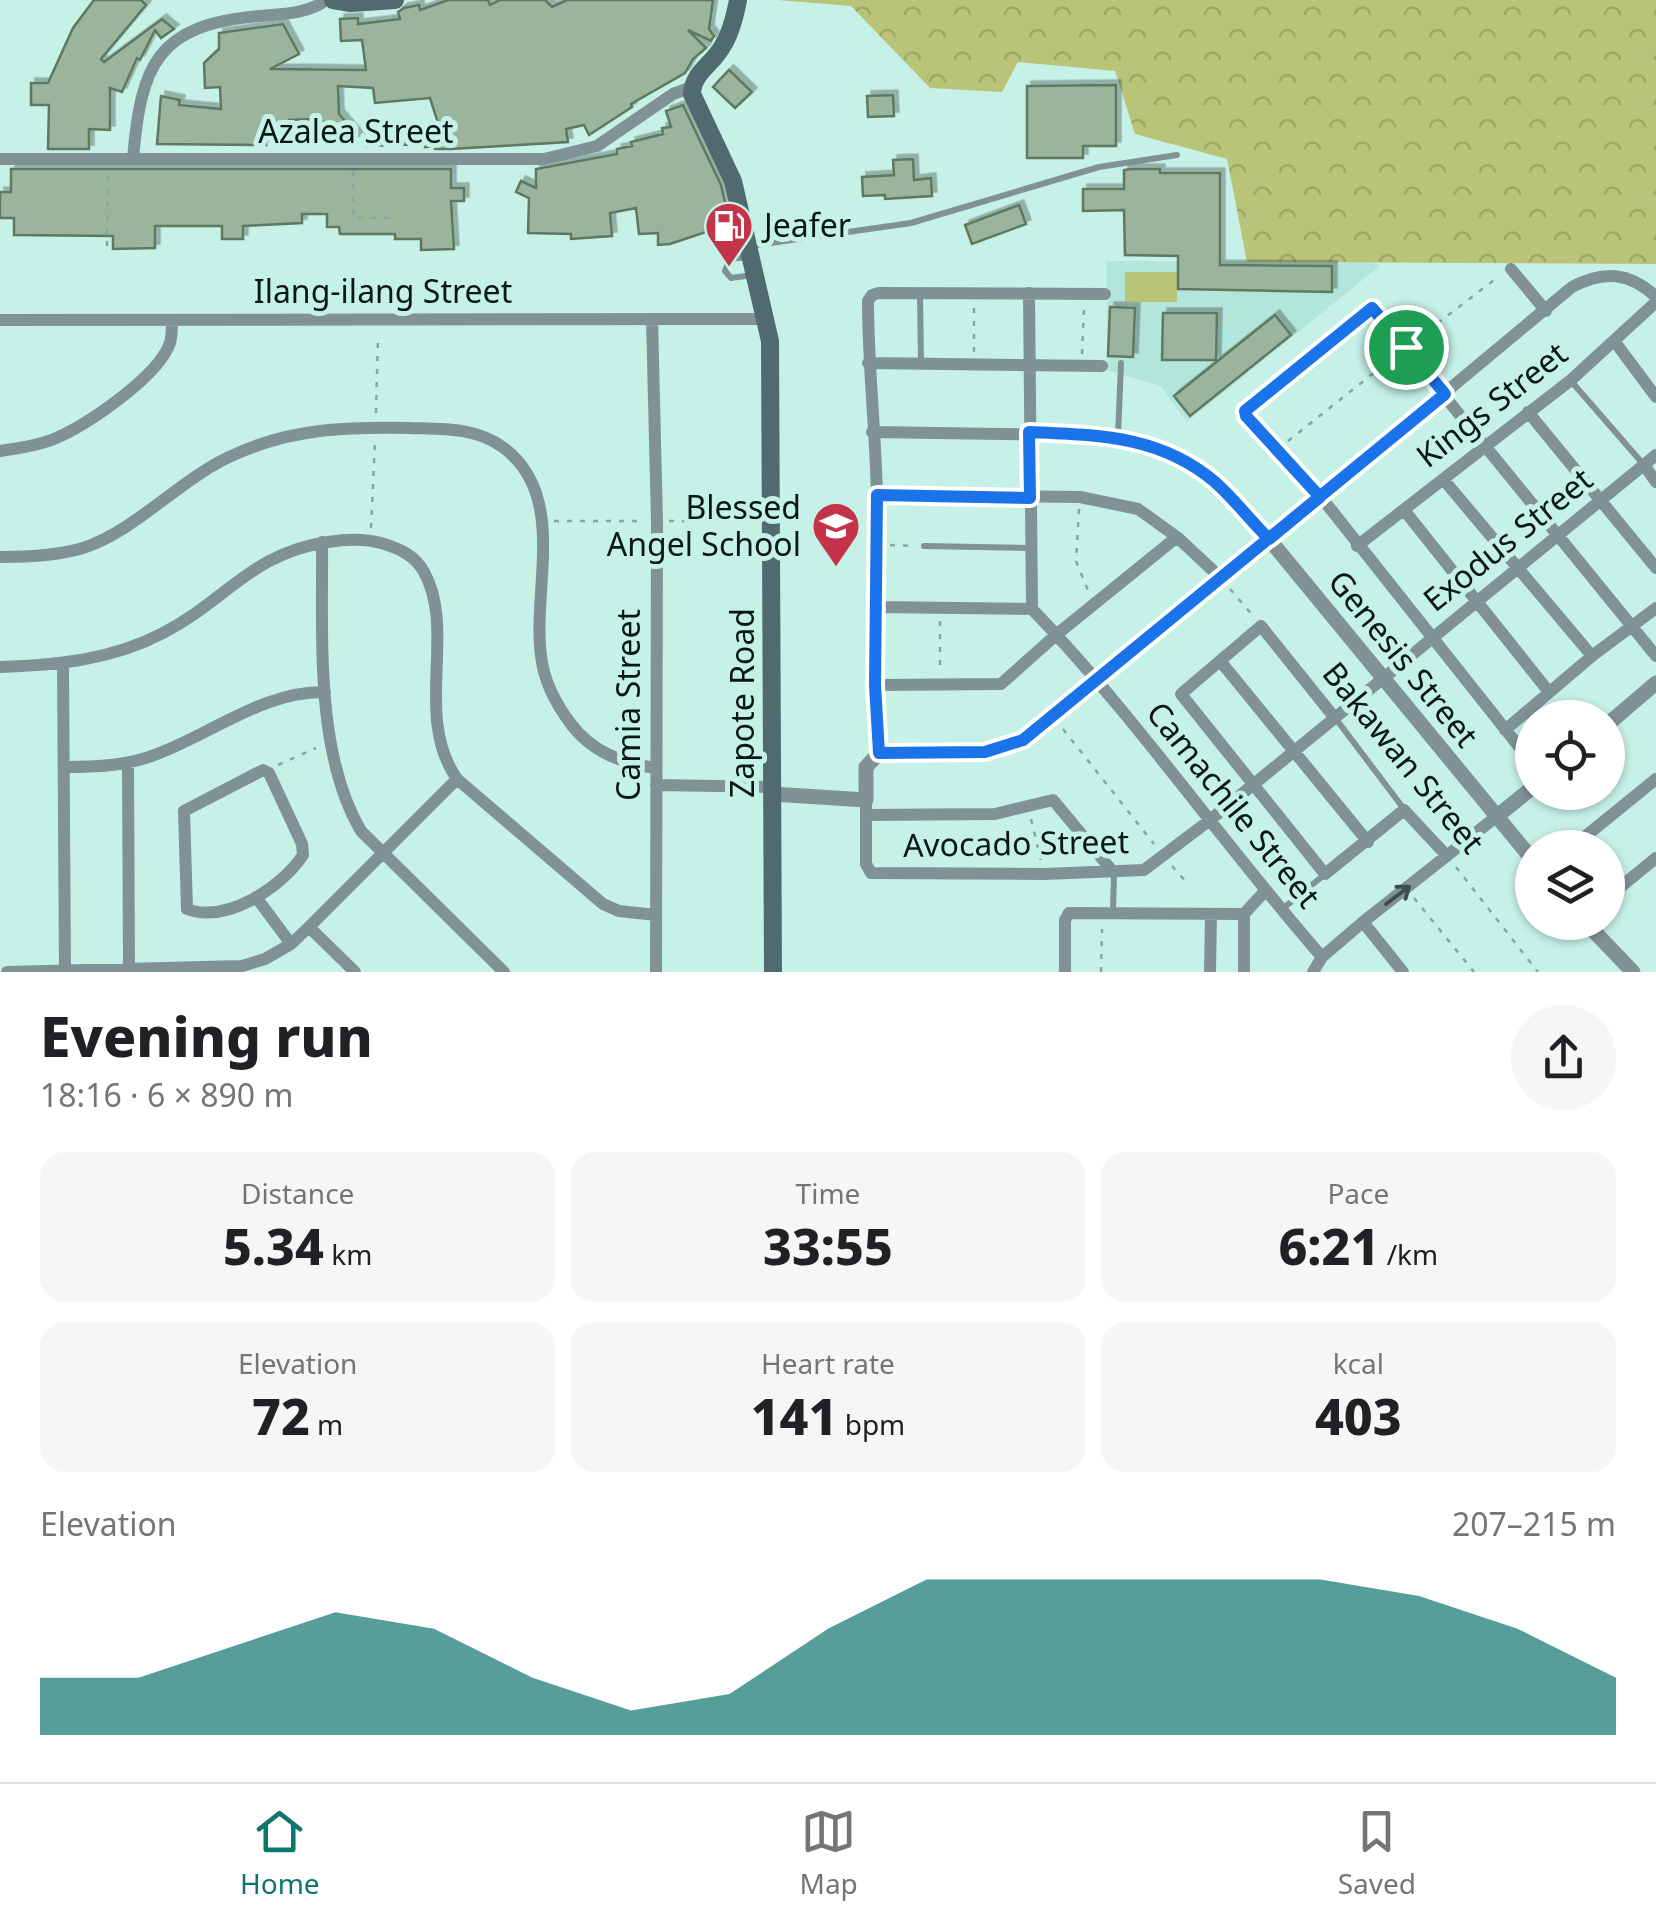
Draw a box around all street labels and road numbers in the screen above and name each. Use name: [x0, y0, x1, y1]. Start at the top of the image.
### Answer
street label: Azalea Street: [258, 109, 454, 152]
street label: Ilang-ilang Street: [254, 269, 512, 312]
street label: Kings Street: [1407, 331, 1575, 476]
street label: Exodus Street: [1414, 457, 1601, 620]
street label: Genesis Street: [1320, 561, 1489, 755]
street label: Zapote Road: [720, 608, 763, 798]
street label: Camia Street: [606, 609, 649, 801]
street label: Bakawan Street: [1314, 652, 1495, 862]
street label: Camachile Street: [1138, 692, 1331, 916]
street label: Avocado Street: [903, 819, 1129, 866]

